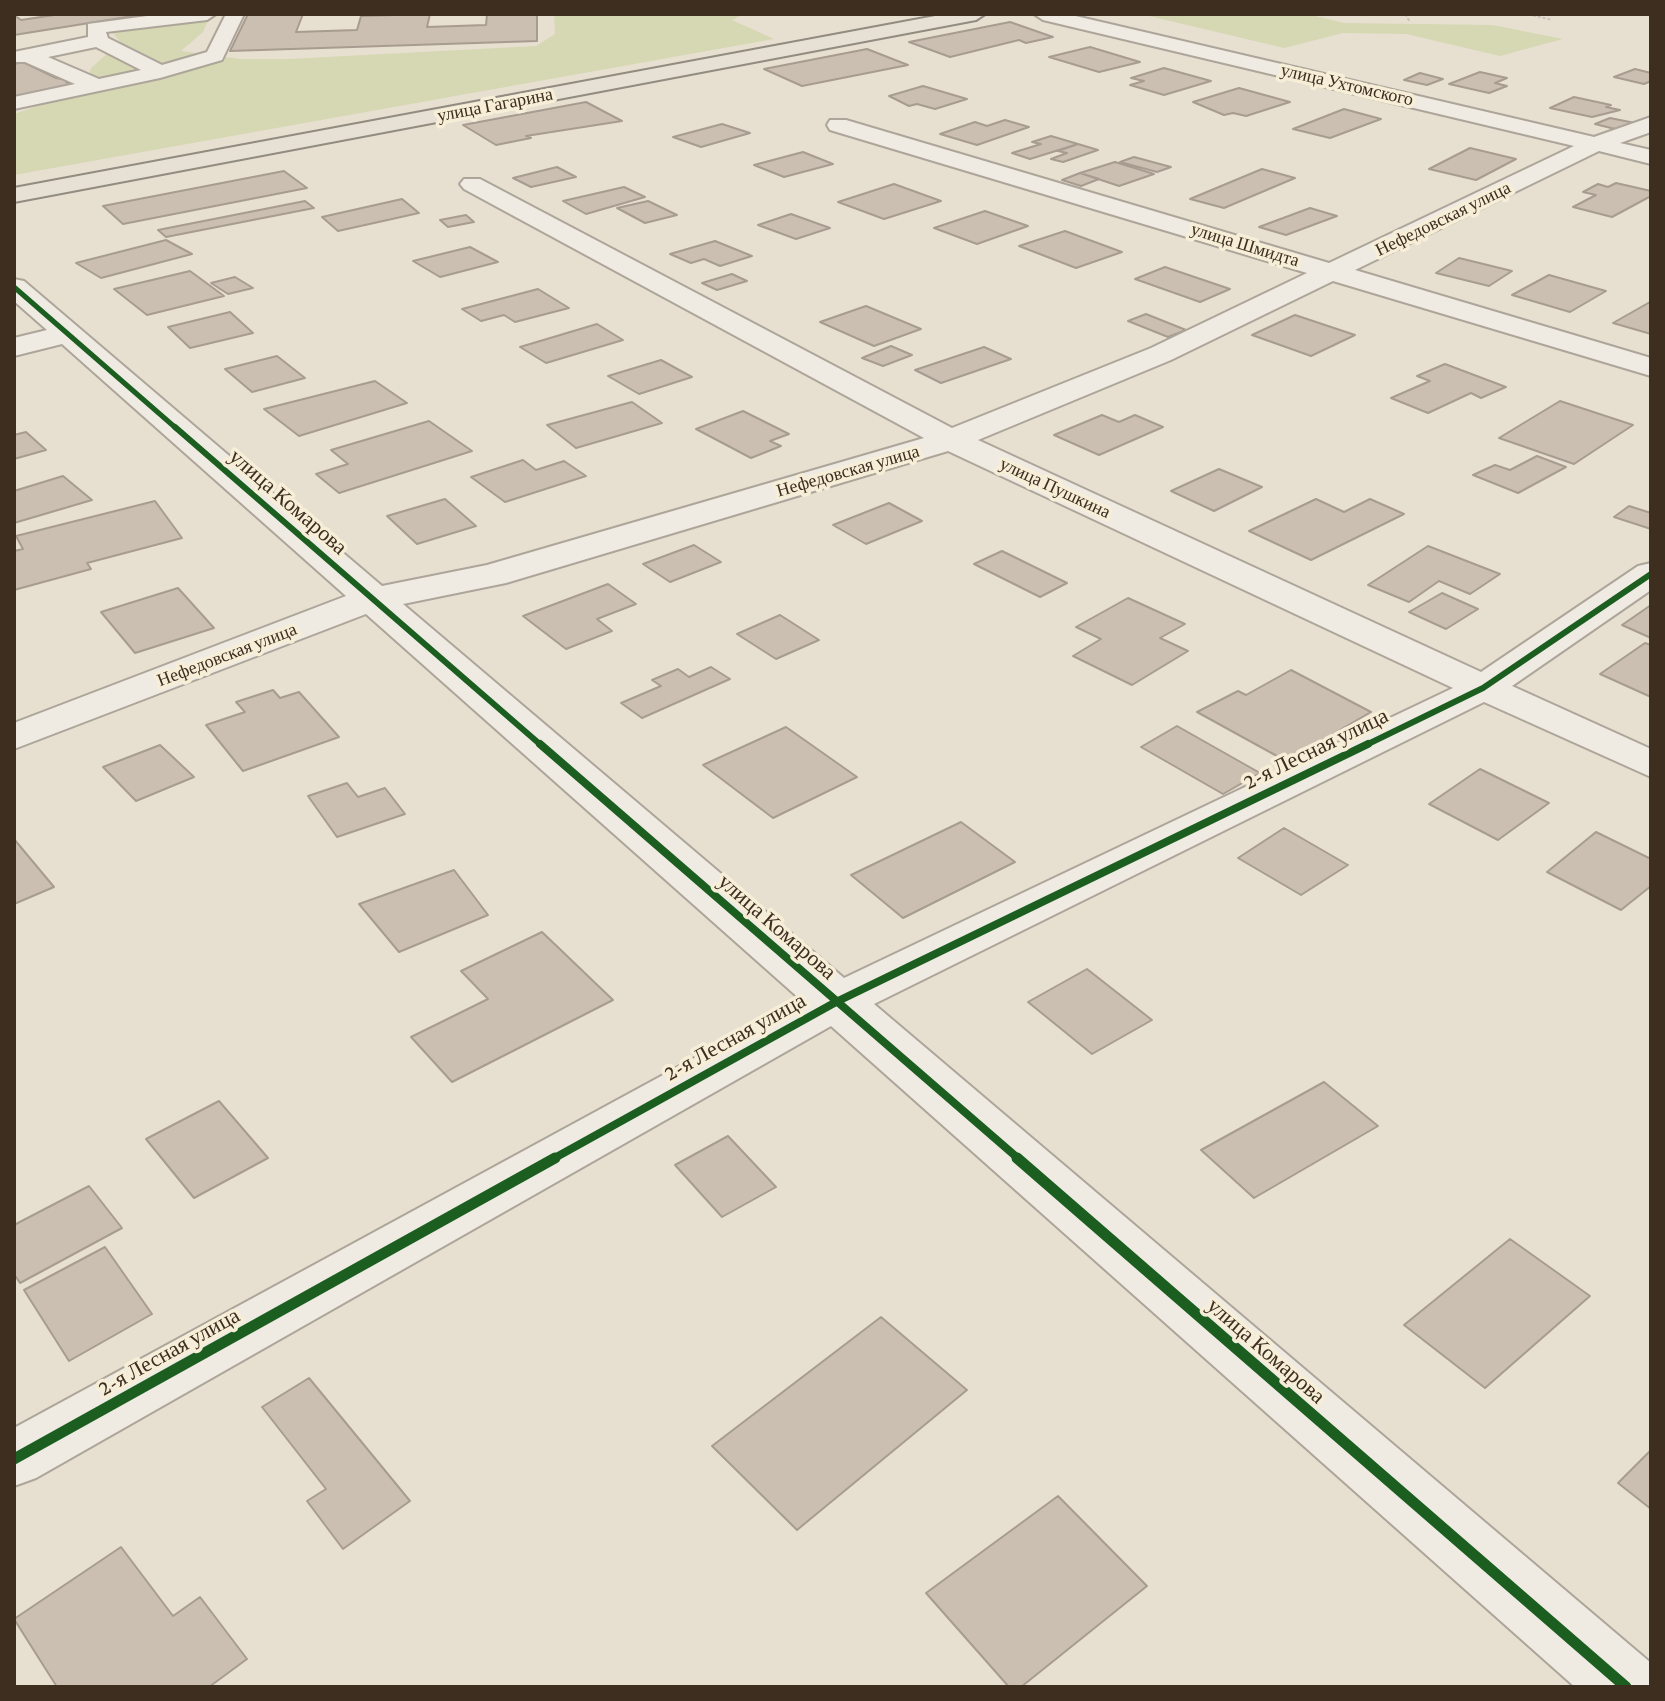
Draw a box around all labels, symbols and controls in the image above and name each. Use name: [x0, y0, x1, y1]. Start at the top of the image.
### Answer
street label: улица Ухтомского: [1278, 59, 1416, 111]
street label: улица Гагарина: [435, 83, 555, 127]
street label: Нефедовская улица: [1372, 177, 1514, 261]
street label: улица Шмидта: [1188, 218, 1302, 272]
street label: Нефедовская улица: [774, 440, 922, 502]
street label: улица Комарова: [223, 443, 353, 561]
street label: улица Пушкина: [996, 453, 1114, 523]
street label: Нефедовская улица: [154, 618, 300, 692]
street label: 2-я Лесная улица: [1239, 703, 1393, 795]
street label: улица Комарова: [712, 868, 842, 986]
street label: 2-я Лесная улица: [660, 987, 810, 1087]
street label: улица Комарова: [1201, 1292, 1331, 1410]
street label: 2-я Лесная улица: [94, 1302, 244, 1402]

